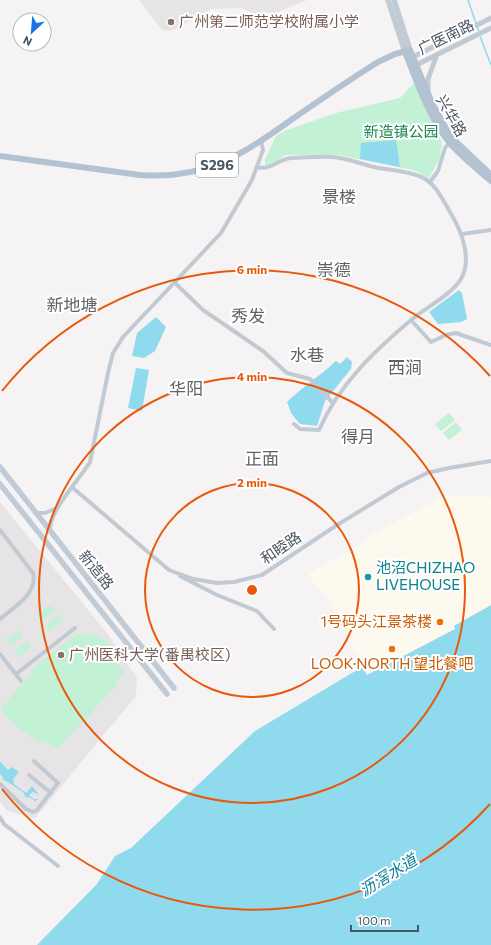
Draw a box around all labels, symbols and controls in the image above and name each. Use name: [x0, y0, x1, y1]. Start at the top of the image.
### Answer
north arrow: [12, 12, 52, 52]
place label: 广州第二师范学校附属小学: [179, 12, 359, 30]
street label: 广医南路: [415, 15, 476, 57]
marker: 广州第二师范学校附属小学: [166, 17, 176, 27]
text: N: [21, 34, 34, 49]
street label: 兴华路: [433, 92, 471, 139]
park label: 新造镇公园: [363, 122, 439, 140]
road number: S296: [196, 153, 238, 177]
district label: 景楼: [322, 186, 356, 207]
district label: 崇德: [317, 259, 351, 280]
text: 6 min: [237, 262, 267, 276]
district label: 新地塘: [47, 294, 98, 315]
district label: 秀发: [231, 305, 265, 326]
district label: 水巷: [290, 344, 324, 365]
district label: 西涧: [388, 357, 422, 378]
text: 4 min: [237, 369, 267, 383]
district label: 华阳: [169, 378, 203, 399]
district label: 得月: [341, 426, 375, 447]
district label: 正面: [245, 448, 279, 469]
text: 2 min: [237, 475, 267, 489]
street label: 和睦路: [257, 527, 304, 567]
street label: 新造路: [76, 546, 118, 593]
place label: 池沼CHIZHAO LIVEHOUSE: [376, 558, 475, 593]
marker: 池沼CHIZHAO LIVEHOUSE: [363, 572, 373, 582]
centre of rings: [245, 583, 259, 597]
place label: 1号码头江景茶楼: [321, 612, 432, 630]
marker: 1号码头江景茶楼: [435, 617, 445, 627]
marker: LOOK·NORTH 望北餐吧: [387, 644, 397, 654]
place label: 广州医科大学(番禺校区): [69, 645, 231, 663]
marker: 广州医科大学(番禺校区): [56, 650, 66, 660]
place label: LOOK·NORTH 望北餐吧: [311, 654, 473, 672]
water label: 沥滘水道: [356, 849, 422, 900]
scale bar: [351, 907, 418, 933]
text: 100 m: [357, 913, 391, 927]

